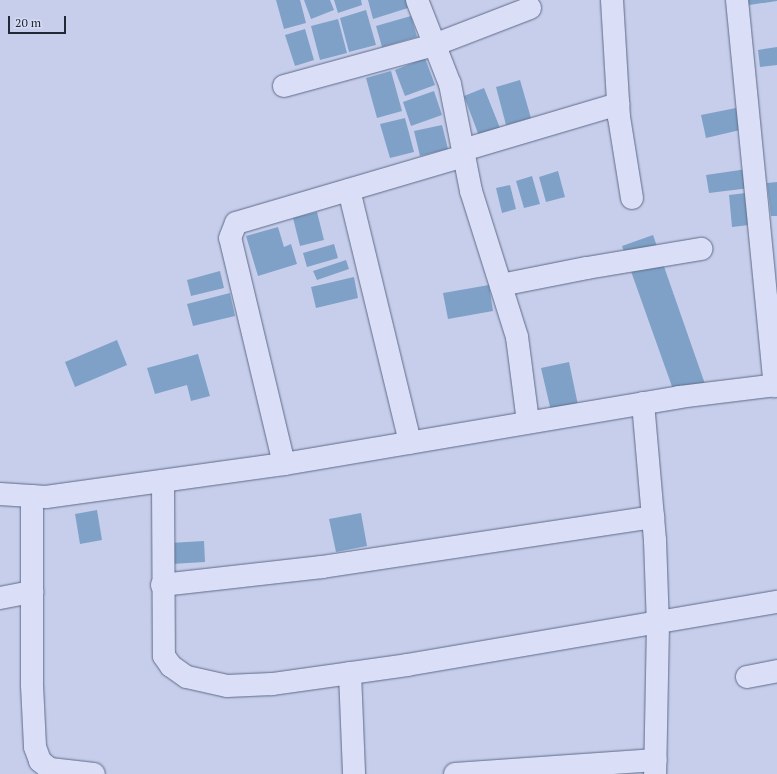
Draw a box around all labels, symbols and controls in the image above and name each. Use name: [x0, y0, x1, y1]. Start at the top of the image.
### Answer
scale bar: [10, 8, 68, 34]
text: 20 m: [15, 15, 41, 30]

